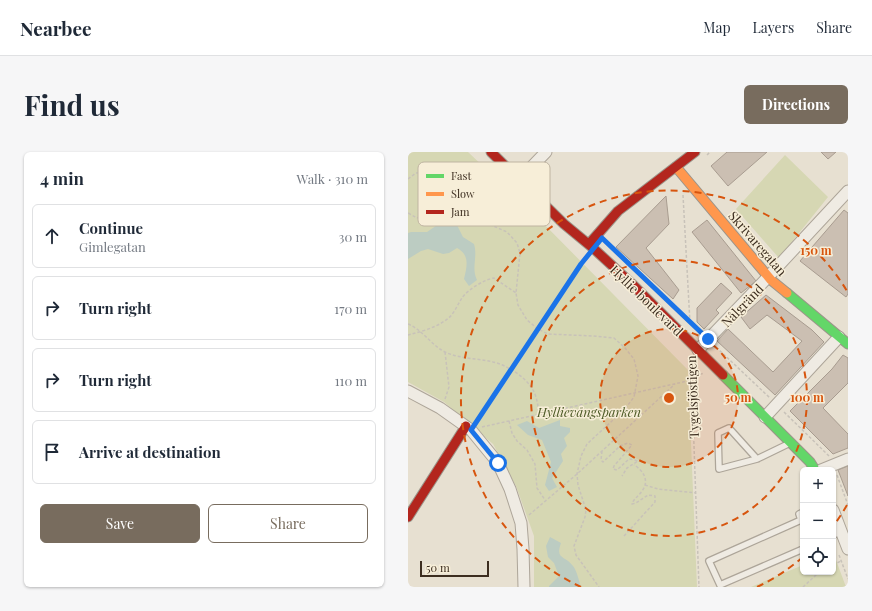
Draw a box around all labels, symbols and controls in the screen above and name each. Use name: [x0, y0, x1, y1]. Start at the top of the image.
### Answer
text: Nearbee: [20, 15, 92, 41]
text: Map: [703, 18, 731, 37]
text: Layers: [753, 18, 794, 37]
text: Share: [816, 18, 852, 37]
button: Directions: [744, 85, 848, 124]
text: Find us: [24, 86, 120, 123]
legend: [418, 162, 550, 226]
text: 4 min: [40, 167, 84, 189]
text: Fast: [451, 168, 471, 183]
text: Walk · 310 m: [297, 170, 368, 187]
text: Slow: [451, 186, 475, 201]
text: Jam: [450, 204, 470, 219]
street label: Skrivaregatan: [725, 207, 791, 279]
text: Continue: [79, 218, 143, 238]
icon: ahead: [41, 225, 63, 247]
text: 30 m: [339, 228, 367, 245]
text: Gimlegatan: [79, 238, 146, 255]
text: 150 m: [800, 242, 832, 258]
street label: Hyllie boulevard: [607, 261, 687, 339]
street label: Nålgränd: [717, 280, 767, 330]
icon: right: [41, 297, 63, 319]
text: Turn right: [79, 298, 152, 318]
text: 170 m: [334, 300, 367, 317]
route end: [699, 330, 717, 348]
street label: Tygelsjöstigen: [682, 355, 702, 439]
icon: right: [41, 369, 63, 391]
text: Turn right: [79, 370, 152, 390]
text: 110 m: [335, 372, 367, 389]
text: 50 m: [725, 389, 752, 405]
text: 100 m: [790, 389, 824, 405]
centre of rings: [662, 391, 676, 405]
park label: Hyllievångsparken: [536, 403, 641, 420]
icon: arrive: [41, 441, 63, 463]
text: Arrive at destination: [79, 442, 221, 462]
route start: [489, 454, 507, 472]
map controls: [800, 467, 836, 575]
button: +: [800, 467, 836, 503]
button: −: [800, 503, 836, 539]
button: Save: [40, 504, 200, 543]
button: Share: [208, 504, 368, 543]
button: locate: [800, 539, 836, 575]
scale bar: [420, 559, 489, 578]
text: 50 m: [426, 560, 450, 575]

